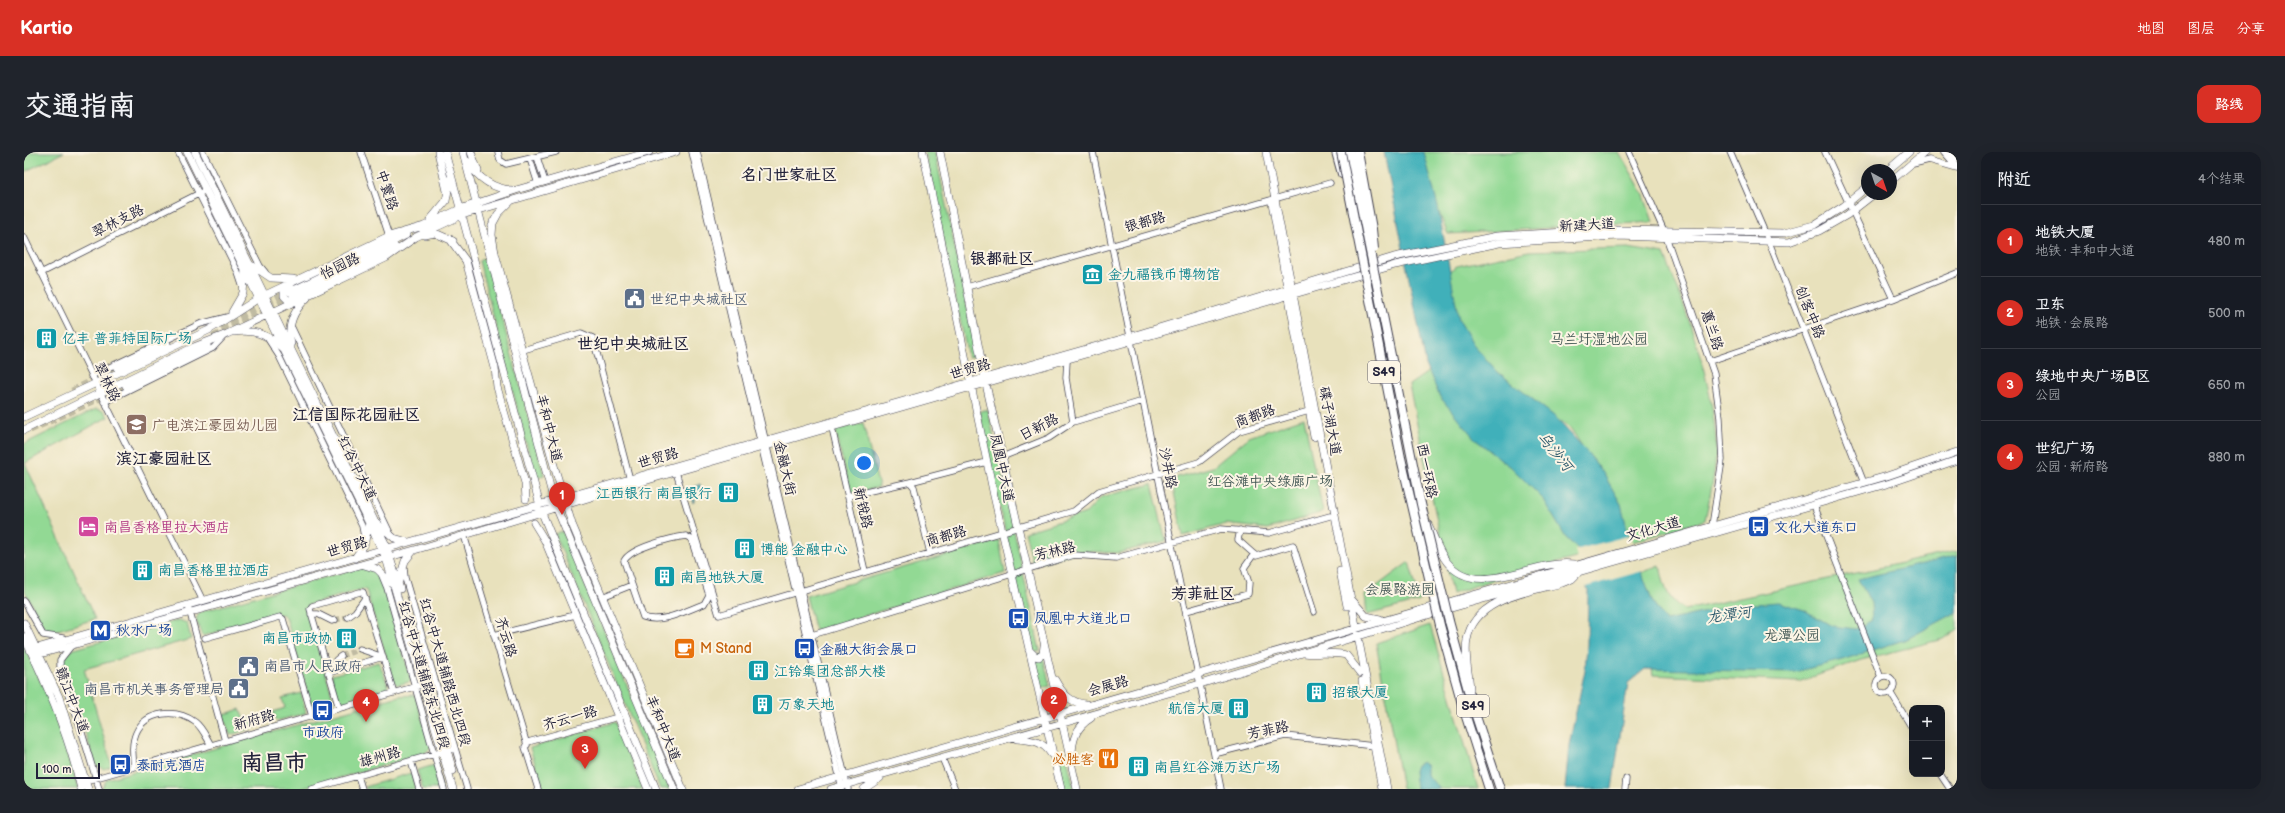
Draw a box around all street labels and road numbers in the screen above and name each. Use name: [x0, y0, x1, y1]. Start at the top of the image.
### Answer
street label: 中寰路: [372, 167, 402, 213]
street label: 翠林支路: [89, 201, 147, 241]
street label: 银都路: [1122, 208, 1168, 236]
street label: 新建大道: [1559, 215, 1615, 235]
street label: 怡园路: [317, 249, 363, 283]
street label: 创客中路: [1792, 283, 1828, 341]
street label: 蕙兰路: [1697, 307, 1727, 353]
street label: 世贸路: [947, 355, 993, 383]
street label: 翠林路: [90, 359, 124, 405]
road number: S49: [1368, 361, 1400, 383]
street label: 碟子湖大道: [1316, 385, 1344, 457]
street label: 丰和中大道: [532, 392, 566, 464]
street label: 商都路: [1232, 401, 1278, 431]
street label: 日新路: [1016, 410, 1062, 444]
street label: 凤凰中大道: [986, 432, 1018, 504]
street label: 红谷中大道: [334, 433, 380, 503]
street label: 金融大街: [770, 439, 800, 497]
street label: 西一环路: [1413, 442, 1441, 500]
street label: 世贸路: [635, 444, 681, 472]
street label: 沙井路: [1156, 446, 1180, 490]
street label: 新锐路: [850, 486, 876, 530]
street label: 文化大道: [1624, 513, 1682, 545]
street label: 商都路: [923, 522, 969, 550]
street label: 世贸路: [324, 533, 370, 561]
street label: 芳林路: [1033, 538, 1077, 564]
street label: 红谷中大道辅路西北四段: [416, 596, 474, 748]
street label: 红谷中大道辅路东北四段: [395, 599, 453, 751]
street label: 齐云路: [492, 614, 520, 660]
street label: 赣江中大道: [52, 664, 92, 736]
street label: 会展路: [1085, 672, 1131, 700]
street label: 丰和中大道: [642, 692, 684, 764]
road number: S49: [1457, 695, 1489, 717]
street label: 齐云一路: [541, 702, 599, 734]
street label: 新府路: [231, 706, 277, 734]
street label: 芳菲路: [1246, 718, 1290, 742]
street label: 雄州路: [357, 743, 403, 771]

